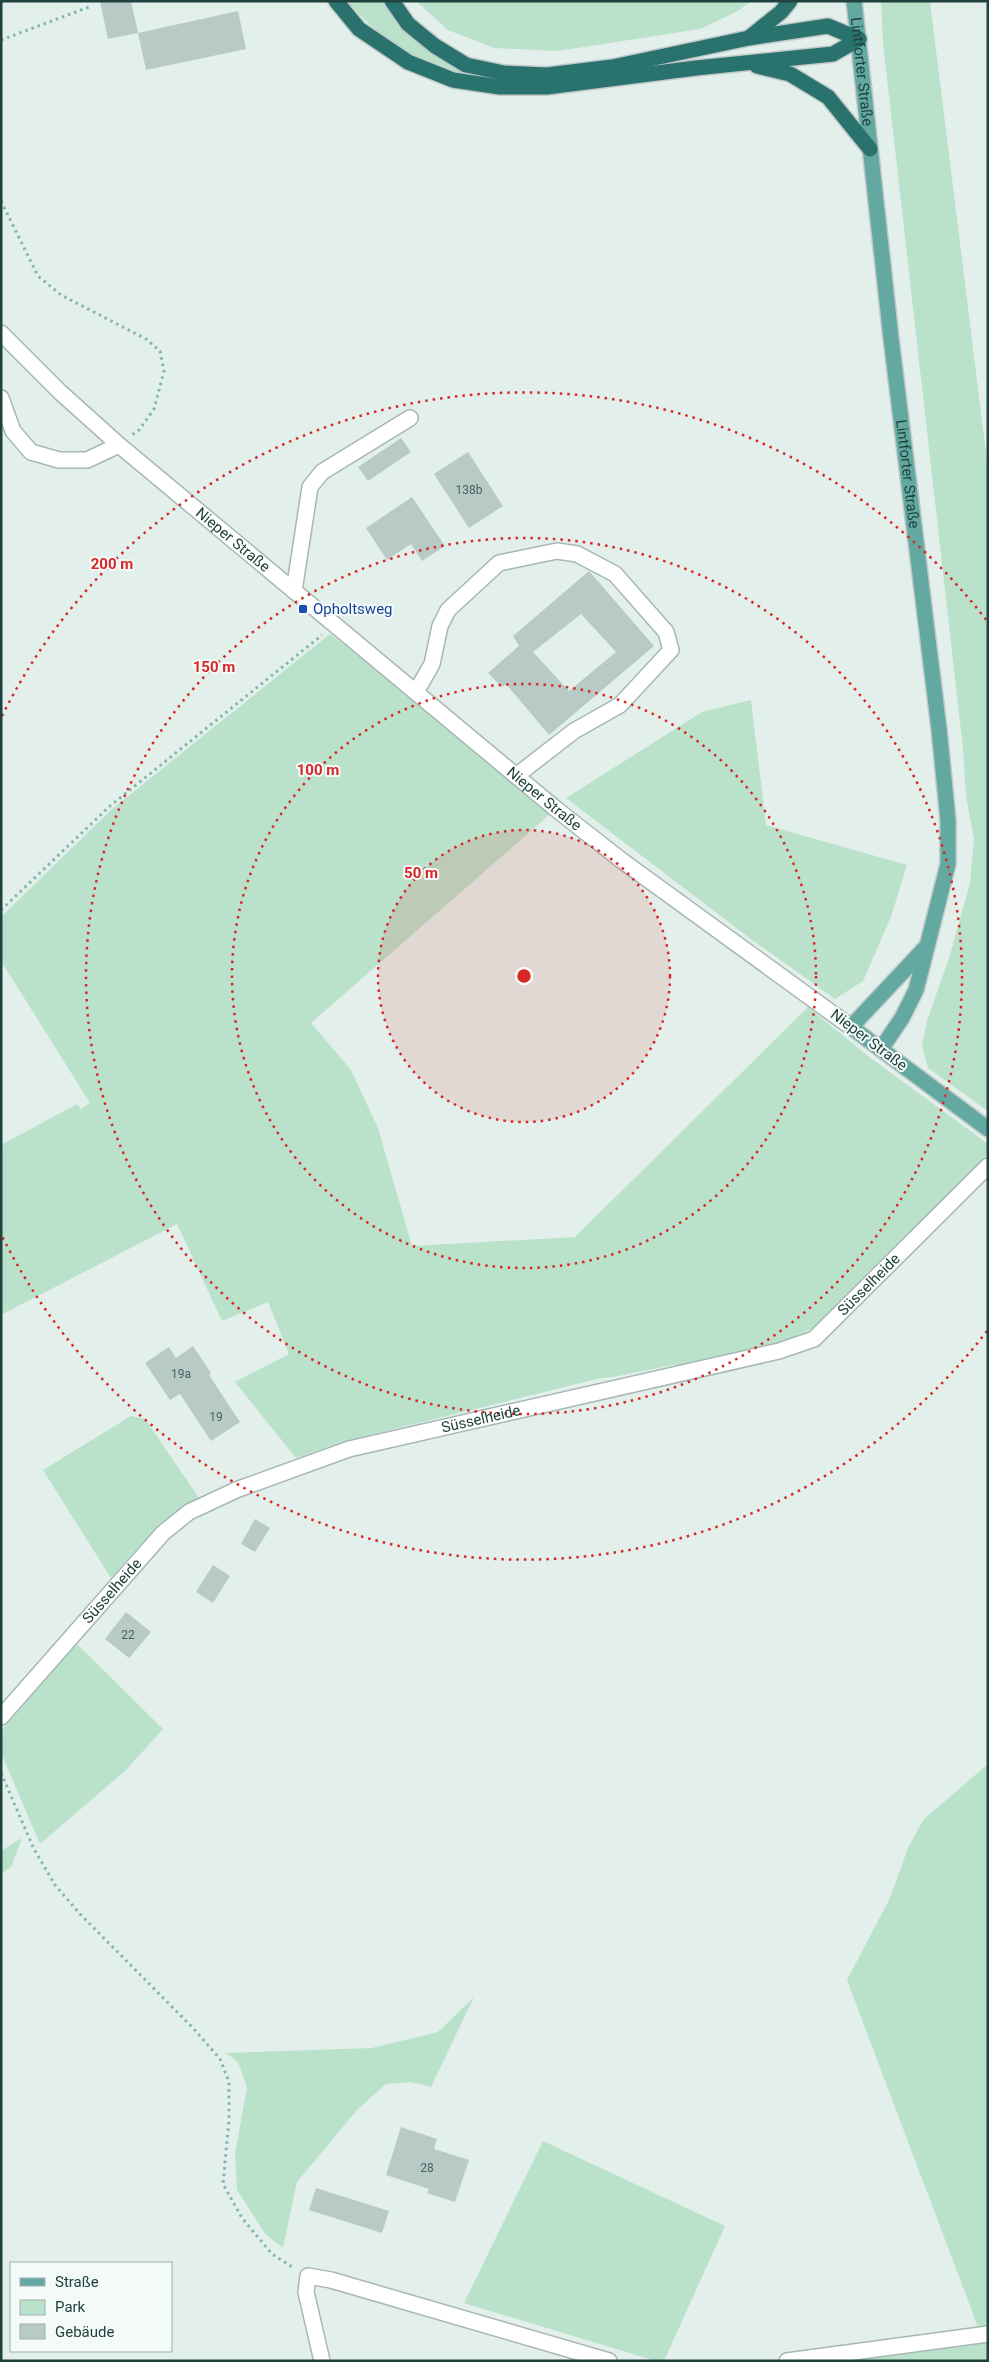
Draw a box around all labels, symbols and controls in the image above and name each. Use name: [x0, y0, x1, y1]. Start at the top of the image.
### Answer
street label: Lintforter Straße: [847, 16, 877, 127]
street label: Lintforter Straße: [892, 418, 923, 529]
house number: 138b: [456, 483, 483, 497]
street label: Nieper Straße: [192, 504, 274, 576]
text: 200 m: [91, 555, 133, 573]
place label: Opholtsweg: [313, 600, 393, 618]
marker: Opholtsweg: [297, 603, 309, 615]
text: 150 m: [193, 658, 235, 676]
text: 100 m: [297, 761, 339, 779]
street label: Nieper Straße: [503, 763, 585, 835]
text: 50 m: [404, 864, 438, 882]
centre of rings: [515, 967, 533, 985]
street label: Nieper Straße: [827, 1005, 911, 1075]
street label: Süsselheide: [834, 1250, 904, 1319]
house number: 19a: [171, 1367, 191, 1381]
street label: Süsselheide: [440, 1401, 522, 1437]
house number: 19: [209, 1410, 223, 1424]
street label: Süsselheide: [79, 1555, 145, 1627]
house number: 22: [121, 1628, 135, 1642]
house number: 28: [420, 2161, 434, 2175]
legend: [10, 2262, 172, 2352]
text: Straße: [55, 2273, 99, 2291]
text: Park: [55, 2298, 86, 2316]
text: Gebäude: [55, 2323, 114, 2341]

